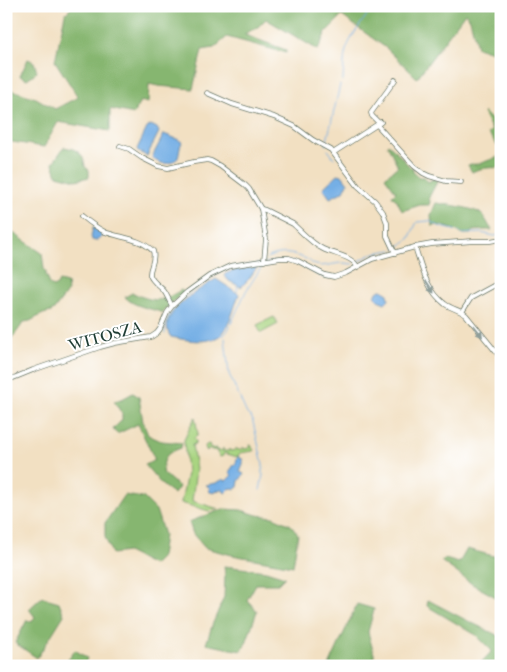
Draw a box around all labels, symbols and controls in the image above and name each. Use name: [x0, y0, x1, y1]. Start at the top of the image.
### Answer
one-way arrow: [425, 280, 435, 293]
street label: WITOSZA: [65, 317, 144, 355]
one-way arrow: [473, 324, 484, 337]

